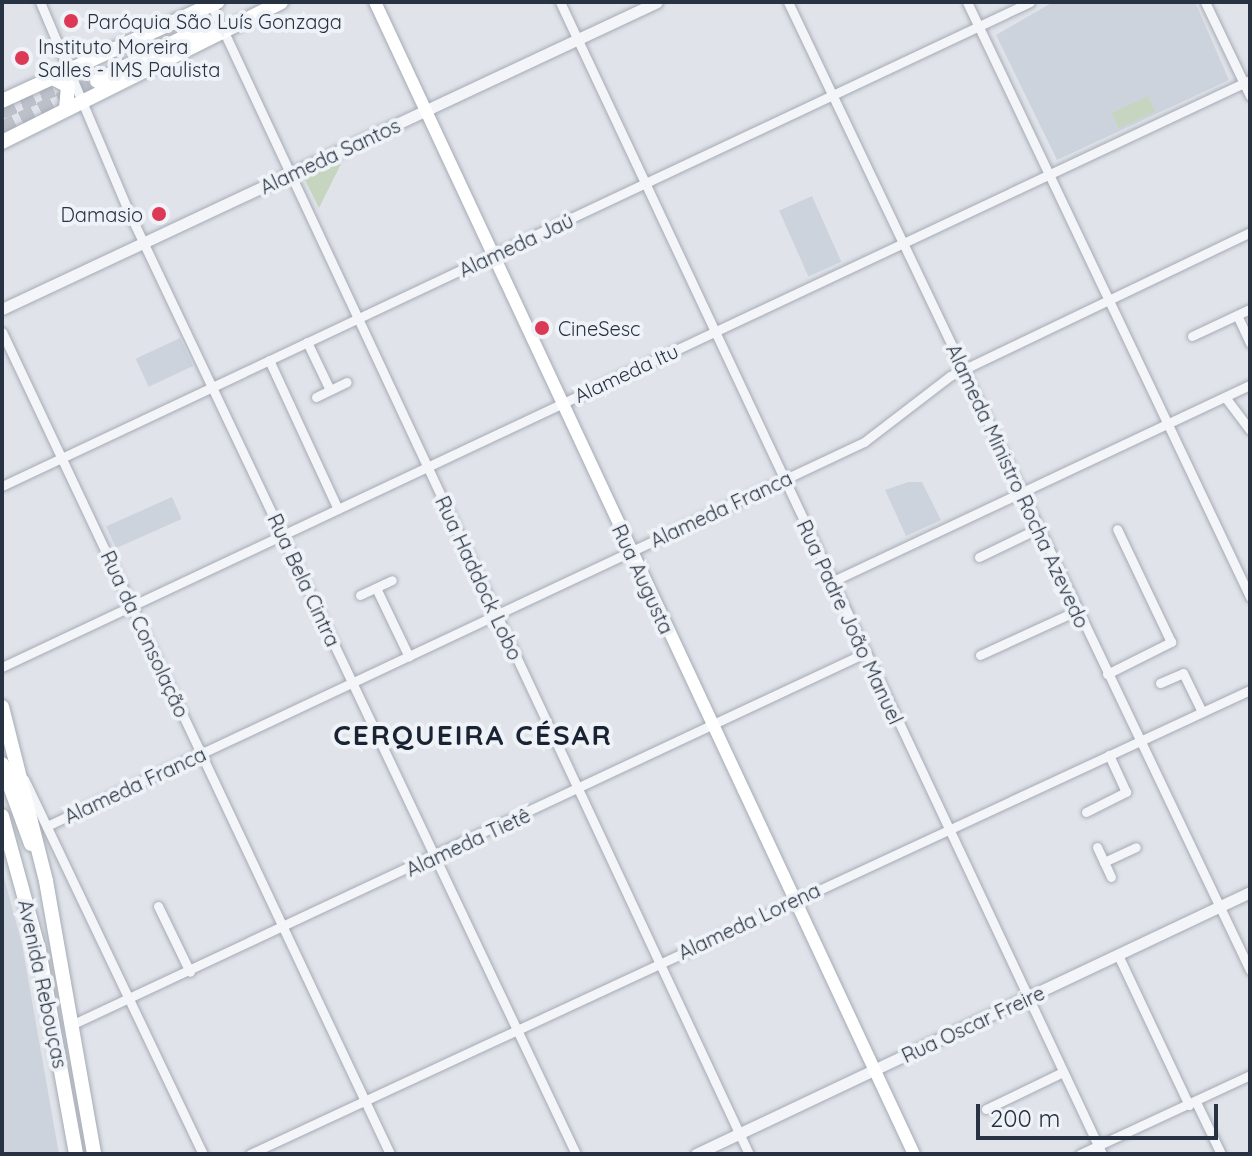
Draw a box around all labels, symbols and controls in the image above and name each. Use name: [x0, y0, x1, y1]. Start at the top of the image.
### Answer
place label: Paróquia São Luís Gonzaga: [87, 9, 342, 33]
marker: Paróquia São Luís Gonzaga: [62, 12, 80, 30]
place label: Instituto Moreira Salles - IMS Paulista: [38, 34, 220, 81]
marker: Instituto Moreira Salles - IMS Paulista: [13, 49, 31, 67]
street label: Alameda Santos: [256, 113, 404, 199]
place label: Damasio: [60, 202, 143, 226]
marker: Damasio: [150, 205, 168, 223]
street label: Alameda Jaú: [455, 208, 577, 282]
place label: CineSesc: [558, 316, 640, 340]
marker: CineSesc: [533, 319, 551, 337]
street label: Alameda Itu: [570, 338, 682, 408]
street label: Alameda Ministro Rocha Azevedo: [941, 340, 1095, 632]
street label: Alameda Franca: [646, 466, 796, 552]
street label: Rua Haddock Lobo: [430, 492, 528, 664]
street label: Rua Bela Cintra: [263, 510, 345, 650]
street label: Rua Padre João Manuel: [792, 516, 908, 728]
street label: Rua Augusta: [607, 520, 679, 638]
street label: Rua da Consolação: [96, 547, 194, 721]
district label: CERQUEIRA CÉSAR: [333, 718, 613, 752]
street label: Alameda Franca: [60, 742, 210, 828]
street label: Alameda Tietê: [402, 803, 534, 881]
street label: Alameda Lorena: [674, 878, 824, 964]
street label: Avenida Rebouças: [13, 898, 73, 1070]
street label: Rua Oscar Freire: [898, 980, 1048, 1068]
scale bar: [980, 1088, 1222, 1138]
text: 200 m: [990, 1103, 1060, 1133]

